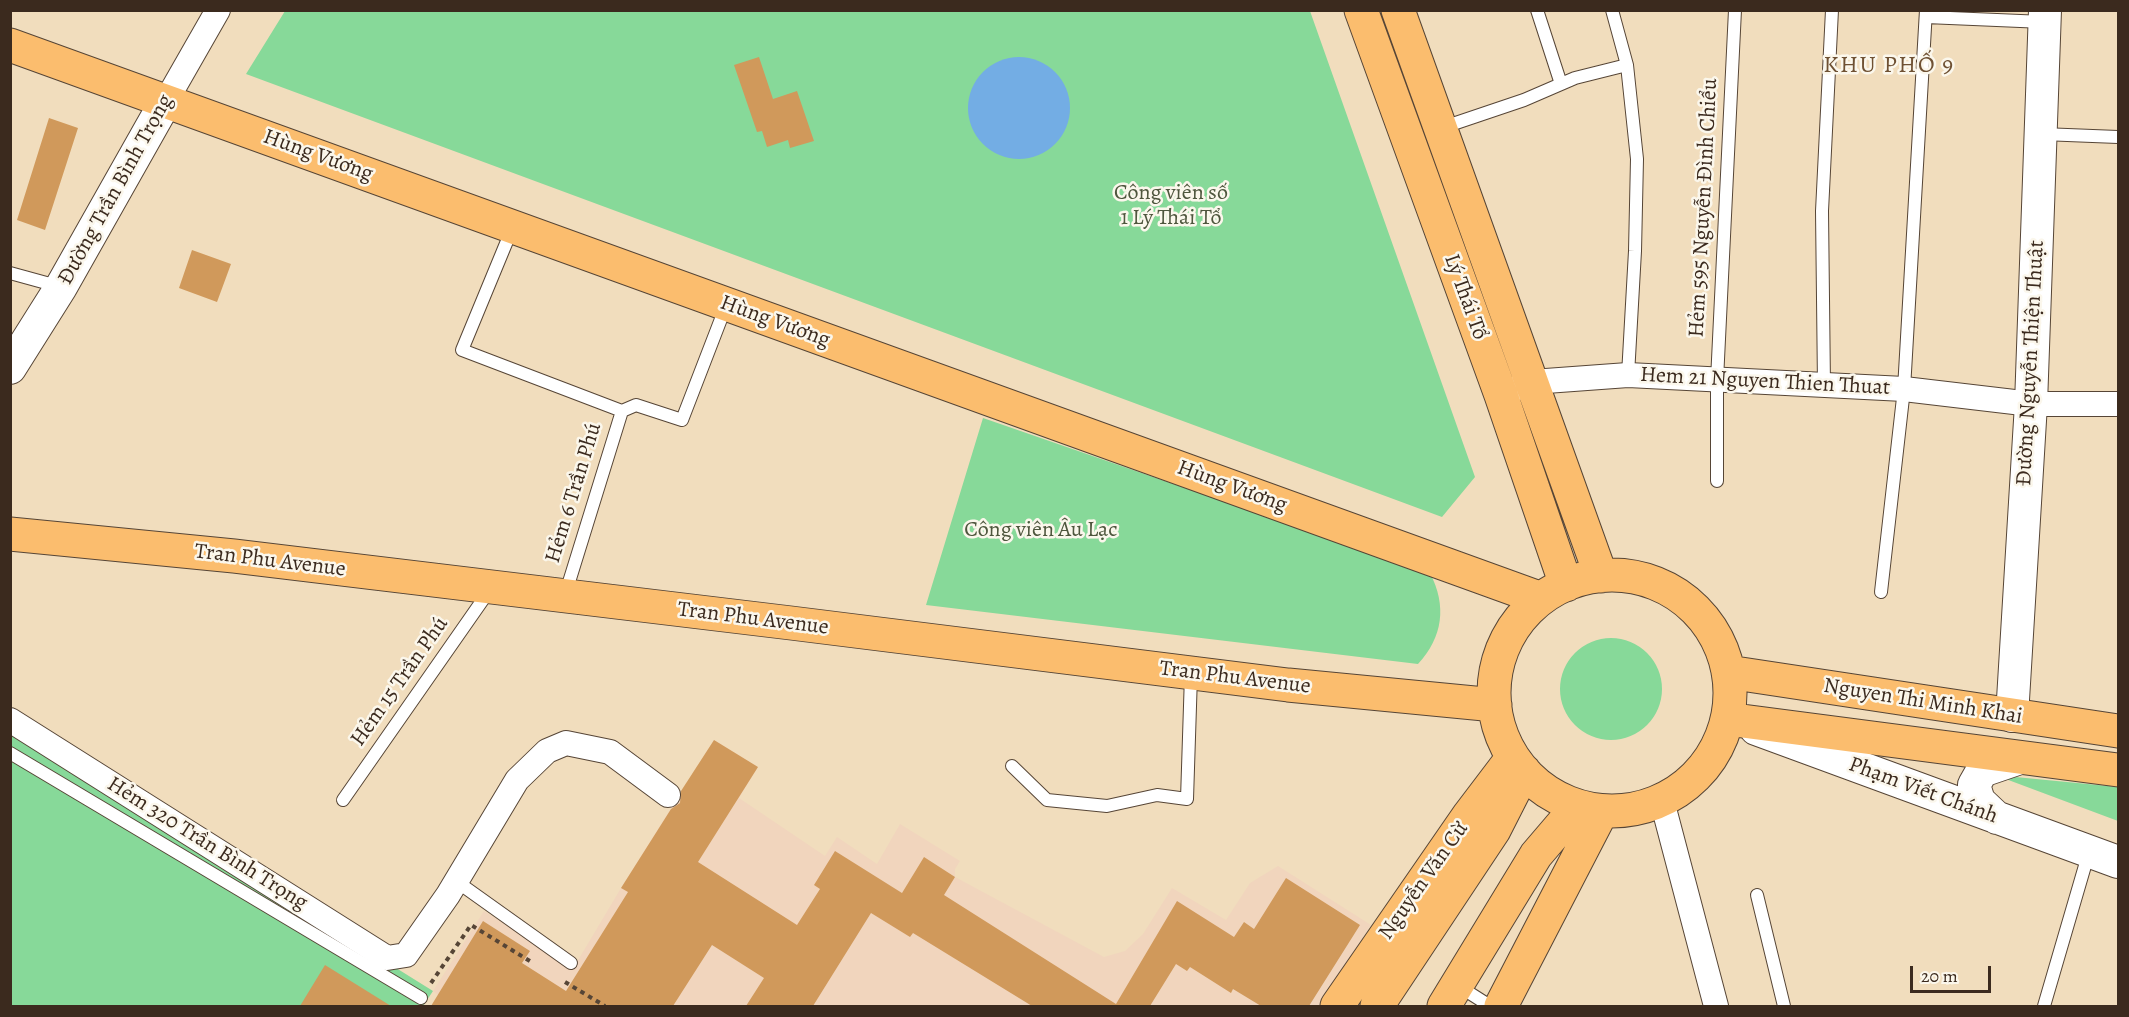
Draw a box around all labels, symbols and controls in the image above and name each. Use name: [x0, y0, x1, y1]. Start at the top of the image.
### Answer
district label: KHU PHỐ 9: [1823, 52, 1955, 80]
street label: Hẻm 595 Nguyễn Ðình Chiểu: [1684, 78, 1724, 338]
street label: Đường Trần Bình Trọng: [53, 90, 179, 290]
street label: Hùng Vương: [259, 124, 377, 188]
park label: Công viên số 1 Lý Thái Tổ: [1114, 181, 1228, 232]
street label: Đường Nguyễn Thiện Thuật: [2011, 239, 2051, 487]
street label: Lý Thái Tổ: [1437, 251, 1493, 343]
street label: Hùng Vương: [716, 290, 834, 354]
street label: Hem 21 Nguyen Thien Thuat: [1639, 362, 1891, 402]
street label: Hẻm 6 Trần Phú: [540, 420, 608, 566]
street label: Hùng Vương: [1173, 455, 1291, 519]
park label: Công viên Âu Lạc: [964, 518, 1118, 544]
street label: Tran Phu Avenue: [193, 539, 347, 583]
street label: Tran Phu Avenue: [676, 597, 830, 641]
street label: Hẻm 15 Trần Phú: [346, 612, 454, 752]
street label: Tran Phu Avenue: [1158, 656, 1312, 700]
street label: Nguyen Thi Minh Khai: [1822, 673, 2024, 731]
street label: Phạm Viết Chánh: [1845, 752, 2001, 830]
street label: Hẻm 320 Trần Bình Trọng: [102, 771, 312, 917]
street label: Nguyễn Văn Cừ: [1374, 817, 1474, 945]
scale bar: [1913, 954, 1994, 992]
text: 20 m: [1921, 964, 1958, 988]

